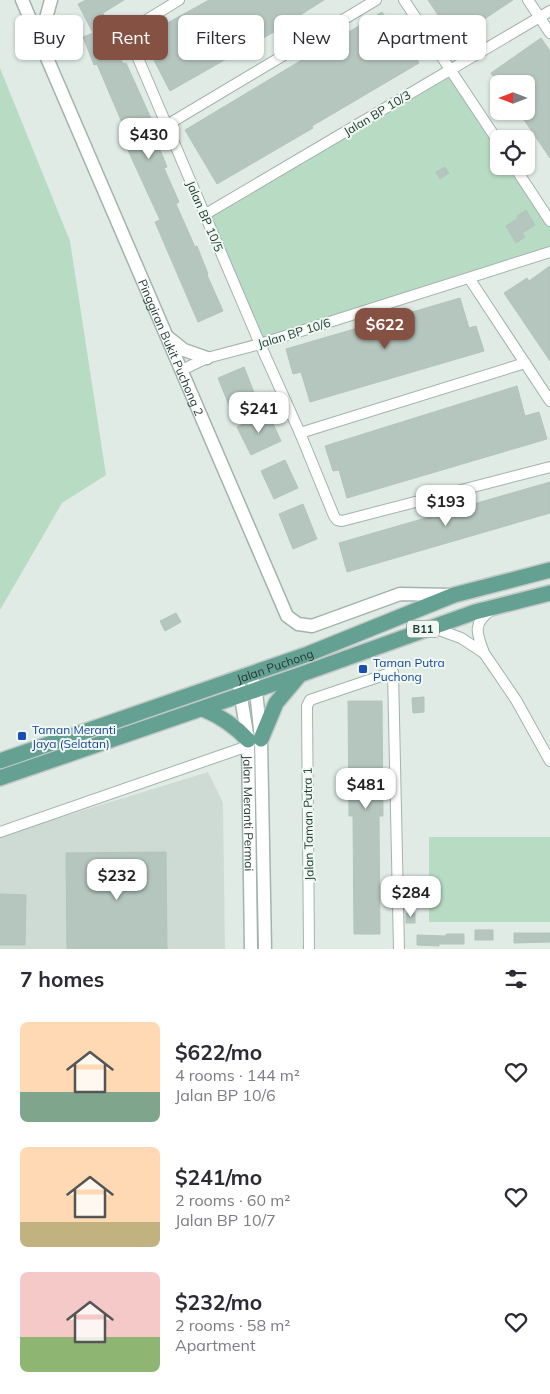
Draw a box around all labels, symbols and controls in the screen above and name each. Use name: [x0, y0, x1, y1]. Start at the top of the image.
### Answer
chip: Buy: [15, 15, 83, 60]
chip: Rent: [93, 15, 168, 60]
chip: Filters: [178, 15, 264, 60]
chip: New: [274, 15, 349, 60]
chip: Apartment: [359, 15, 486, 60]
north arrow: [490, 75, 535, 120]
map controls: [490, 75, 535, 175]
street label: Jalan BP 10/3: [341, 87, 413, 139]
pin: $430: [119, 118, 179, 160]
text: $430: [130, 124, 168, 144]
button: locate: [490, 130, 535, 175]
street label: Jalan BP 10/5: [183, 178, 227, 254]
street label: Pinggiran Bukit Puchong 2: [135, 277, 207, 418]
pin: $622: [355, 308, 415, 350]
text: $622: [366, 314, 404, 334]
street label: Jalan BP 10/6: [256, 315, 332, 351]
pin: $241: [229, 392, 289, 434]
text: $241: [240, 398, 278, 418]
pin: $193: [416, 484, 476, 527]
text: $193: [427, 491, 465, 511]
road number: B11: [407, 620, 439, 638]
street label: Jalan Puchong: [235, 645, 316, 686]
place label: Taman Putra Puchong: [373, 655, 445, 684]
marker: Taman Putra Puchong: [357, 663, 369, 675]
place label: Taman Meranti Jaya (Selatan): [32, 722, 116, 751]
marker: Taman Meranti Jaya (Selatan): [16, 730, 28, 742]
street label: Jalan Meranti Permai: [241, 755, 257, 871]
street label: Jalan Taman Putra 1: [300, 767, 316, 881]
pin: $481: [336, 768, 396, 810]
text: $481: [347, 774, 385, 794]
pin: $232: [87, 858, 147, 901]
text: $232: [98, 865, 136, 885]
pin: $284: [381, 876, 441, 918]
text: $284: [392, 882, 430, 902]
icon: filters: [502, 965, 530, 993]
text: 7 homes: [20, 966, 104, 992]
text: $622/mo: [175, 1039, 262, 1065]
icon: home: [60, 1042, 120, 1102]
icon: heart: [502, 1058, 530, 1086]
text: 4 rooms · 144 m²: [175, 1065, 300, 1085]
text: Jalan BP 10/6: [175, 1085, 276, 1105]
text: $241/mo: [175, 1164, 262, 1190]
icon: home: [60, 1167, 120, 1227]
icon: heart: [502, 1183, 530, 1211]
text: 2 rooms · 60 m²: [175, 1190, 290, 1210]
text: Jalan BP 10/7: [175, 1210, 276, 1230]
text: $232/mo: [175, 1289, 262, 1315]
icon: home: [60, 1292, 120, 1352]
icon: heart: [502, 1308, 530, 1336]
text: 2 rooms · 58 m²: [175, 1315, 290, 1335]
text: Apartment: [175, 1335, 256, 1355]

